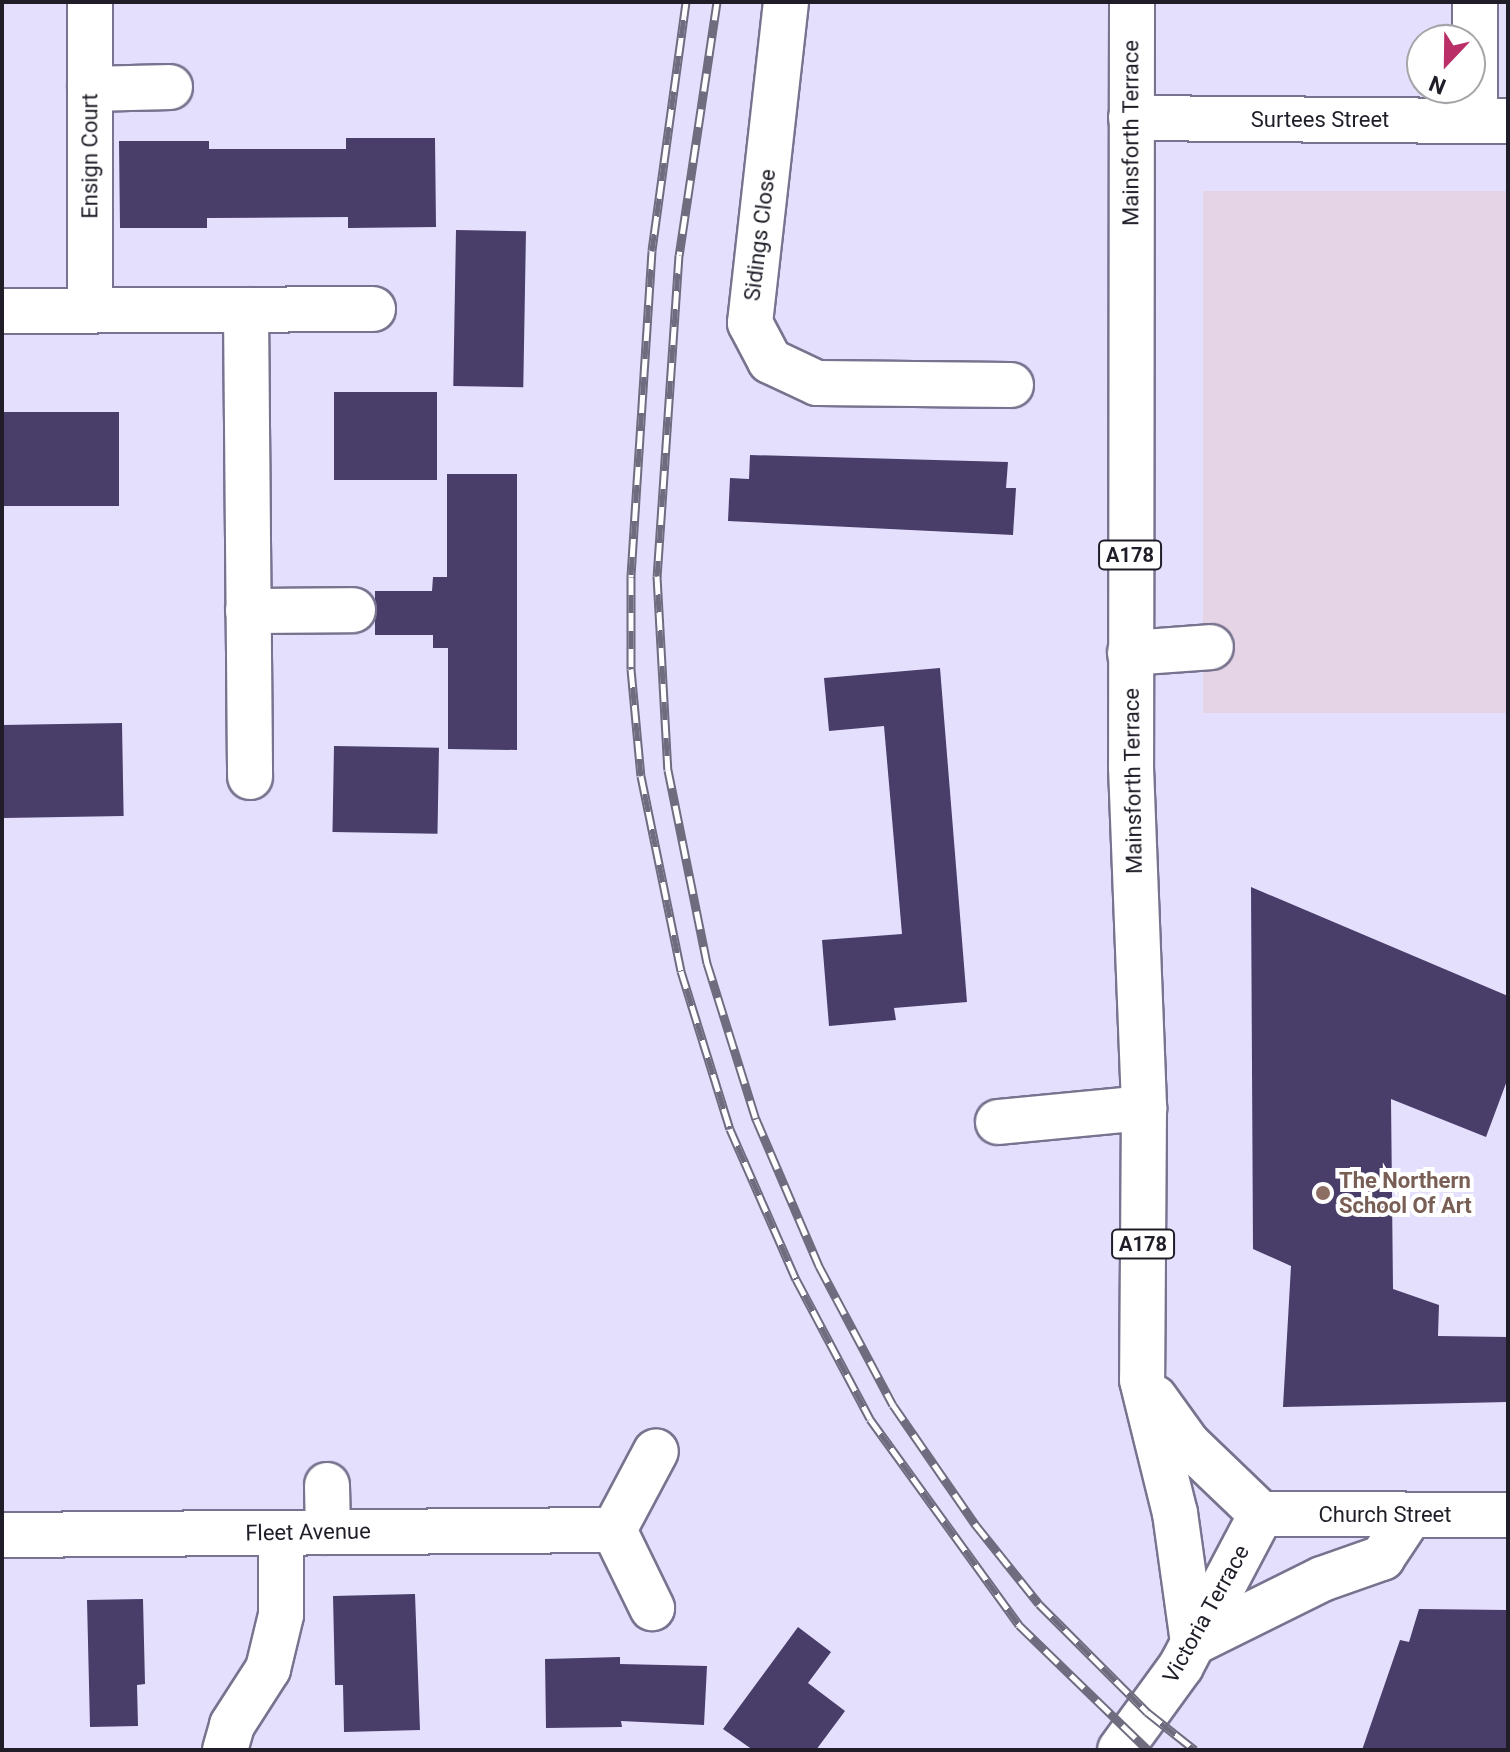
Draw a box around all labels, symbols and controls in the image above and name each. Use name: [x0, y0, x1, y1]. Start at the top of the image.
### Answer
north arrow: [1406, 24, 1486, 104]
street label: Mainsforth Terrace: [1118, 40, 1144, 226]
text: N: [1426, 70, 1449, 99]
street label: Ensign Court: [77, 93, 103, 219]
street label: Surtees Street: [1251, 107, 1389, 133]
street label: Sidings Close: [739, 168, 781, 302]
road number: A178: [1098, 539, 1162, 571]
street label: Mainsforth Terrace: [1118, 688, 1148, 874]
place label: The Northern School Of Art: [1339, 1167, 1472, 1218]
marker: The Northern School Of Art: [1314, 1184, 1332, 1202]
road number: A178: [1111, 1228, 1175, 1260]
street label: Church Street: [1319, 1502, 1451, 1528]
street label: Fleet Avenue: [245, 1518, 371, 1546]
street label: Victoria Terrace: [1157, 1540, 1255, 1688]

